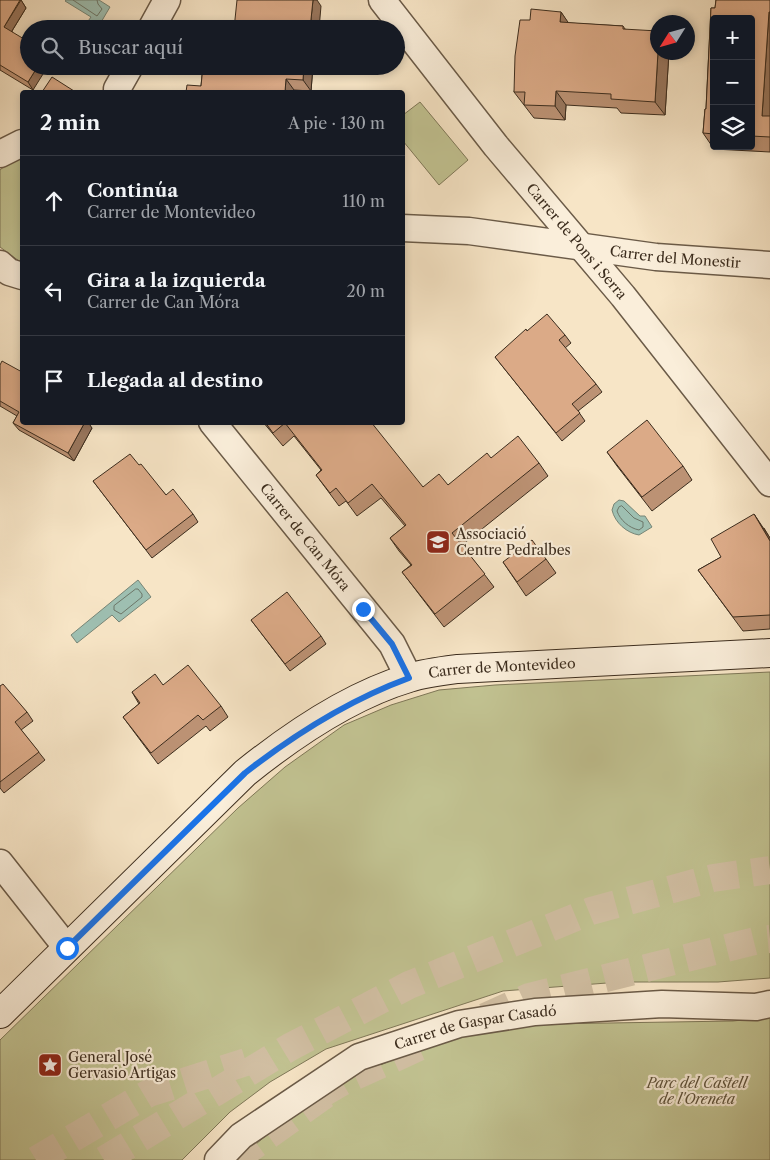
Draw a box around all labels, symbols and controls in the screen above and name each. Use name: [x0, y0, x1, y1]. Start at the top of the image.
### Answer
north arrow: [650, 15, 695, 60]
map controls: [710, 15, 755, 150]
button: +: [710, 15, 755, 60]
search box: [20, 20, 405, 75]
icon: search: [38, 34, 66, 62]
text: Buscar aquí: [78, 36, 183, 59]
button: −: [710, 60, 755, 105]
button: layers: [710, 105, 755, 150]
text: 2 min: [40, 110, 100, 135]
text: A pie · 130 m: [288, 113, 385, 133]
text: Continúa: [87, 179, 178, 202]
street label: Carrer de Pons i Serra: [522, 179, 631, 303]
icon: ahead: [40, 187, 68, 215]
text: 110 m: [342, 191, 385, 211]
text: Carrer de Montevideo: [87, 202, 256, 222]
street label: Carrer del Monestir: [609, 242, 741, 272]
text: Gira a la izquierda: [87, 269, 266, 292]
icon: left: [40, 277, 68, 305]
text: 20 m: [346, 281, 385, 301]
text: Carrer de Can Móra: [87, 292, 239, 312]
icon: arrive: [40, 367, 68, 395]
text: Llegada al destino: [87, 369, 263, 392]
street label: Carrer de Can Móra: [256, 479, 355, 595]
place label: Associació Centre Pedralbes: [455, 525, 571, 559]
school or university icon: Associació Centre Pedralbes: [425, 529, 451, 555]
route end: [352, 598, 375, 621]
street label: Carrer de Montevideo: [427, 654, 576, 682]
route start: [56, 937, 79, 960]
street label: Carrer de Gaspar Casadó: [392, 1002, 557, 1054]
place label: General José Gervasio Artigas: [68, 1048, 176, 1082]
place icon: General José Gervasio Artigas: [37, 1052, 63, 1078]
park label: Parc del Castell de l'Oreneta: [646, 1074, 749, 1108]

